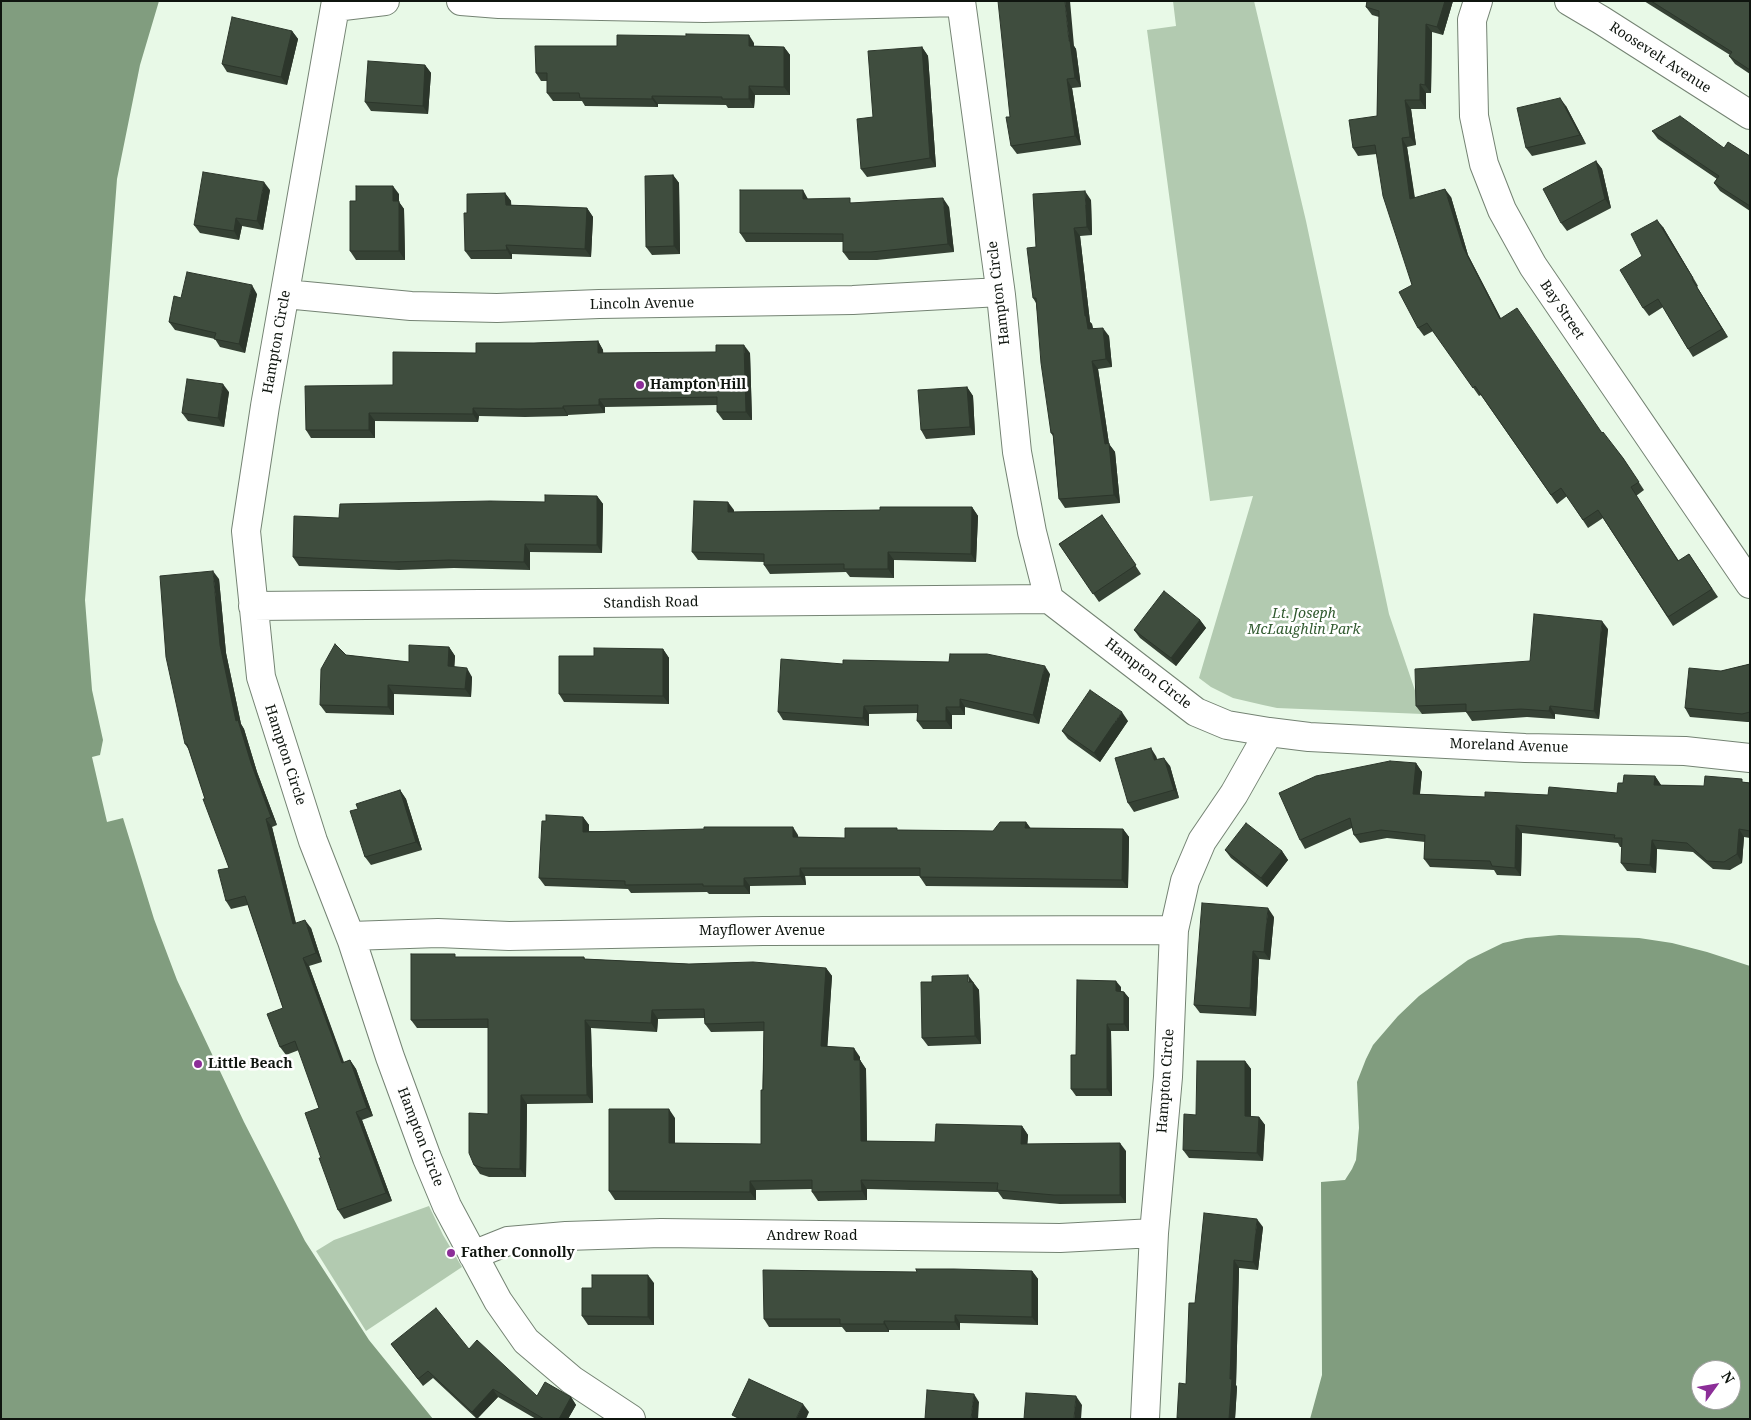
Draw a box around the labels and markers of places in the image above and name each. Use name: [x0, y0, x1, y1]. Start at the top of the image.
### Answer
place label: Hampton Hill: [650, 377, 746, 393]
marker: Hampton Hill: [634, 379, 646, 391]
place label: Little Beach: [208, 1056, 293, 1072]
marker: Little Beach: [192, 1058, 204, 1070]
place label: Father Connolly: [461, 1245, 575, 1261]
marker: Father Connolly: [445, 1247, 457, 1259]

